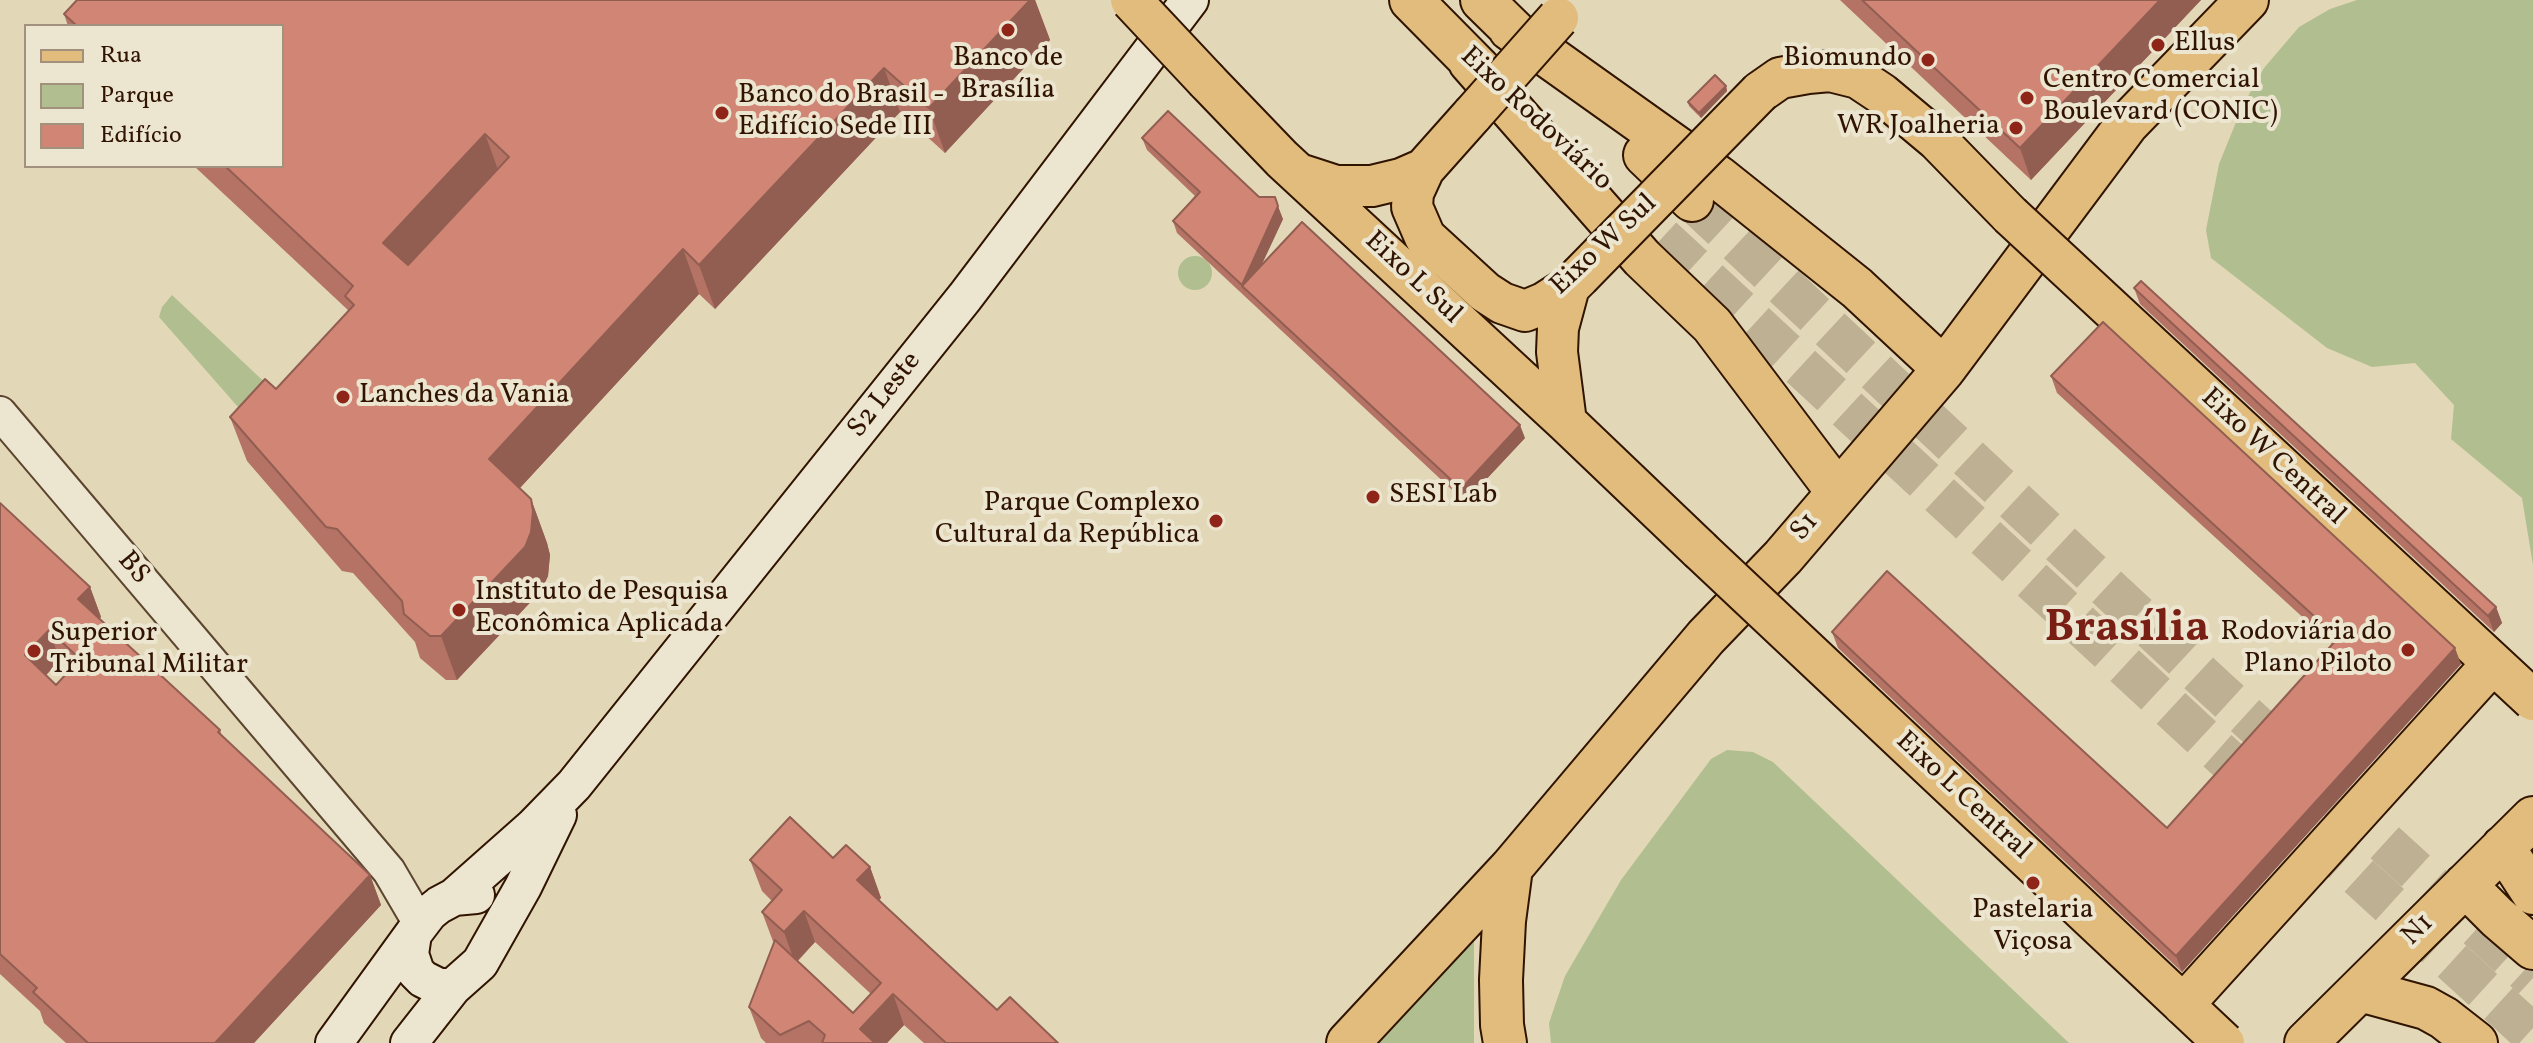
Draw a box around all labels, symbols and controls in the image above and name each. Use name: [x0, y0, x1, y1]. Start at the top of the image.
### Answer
marker: Banco de Brasília: [999, 21, 1017, 39]
legend: [24, 24, 284, 168]
place label: Ellus: [2174, 28, 2235, 62]
marker: Ellus: [2149, 36, 2167, 54]
text: Rua: [100, 39, 142, 73]
street label: Eixo Rodoviário: [1452, 41, 1618, 199]
place label: Banco de Brasília: [953, 43, 1063, 109]
place label: Biomundo: [1783, 43, 1912, 77]
marker: Biomundo: [1919, 51, 1937, 69]
place label: Centro Comercial Boulevard (CONIC): [2043, 65, 2278, 131]
text: Parque: [100, 79, 174, 113]
place label: Banco do Brasil - Edifício Sede III: [738, 80, 945, 146]
marker: Centro Comercial Boulevard (CONIC): [2018, 89, 2036, 107]
marker: Banco do Brasil - Edifício Sede III: [713, 104, 731, 122]
place label: WR Joalheria: [1837, 111, 2000, 145]
text: Edifício: [100, 119, 182, 153]
marker: WR Joalheria: [2007, 119, 2025, 137]
street label: Eixo W Sul: [1545, 188, 1665, 304]
street label: Eixo L Sul: [1356, 226, 1468, 332]
street label: S2 Leste: [842, 346, 930, 446]
place label: Lanches da Vania: [359, 380, 570, 414]
street label: Eixo W Central: [2193, 382, 2351, 534]
marker: Lanches da Vania: [334, 388, 352, 406]
place label: SESI Lab: [1389, 480, 1497, 514]
place label: Parque Complexo Cultural da República: [935, 488, 1200, 554]
marker: SESI Lab: [1364, 488, 1382, 506]
street label: S1: [1785, 507, 1827, 549]
marker: Parque Complexo Cultural da República: [1207, 512, 1225, 530]
street label: BS: [109, 546, 155, 592]
place label: Instituto de Pesquisa Econômica Aplicada: [475, 577, 729, 643]
marker: Instituto de Pesquisa Econômica Aplicada: [450, 601, 468, 619]
district label: Brasília: [2045, 606, 2209, 658]
place label: Rodoviária do Plano Piloto: [2221, 617, 2392, 683]
place label: Superior Tribunal Militar: [50, 618, 248, 684]
marker: Rodoviária do Plano Piloto: [2399, 641, 2417, 659]
marker: Superior Tribunal Militar: [25, 642, 43, 660]
street label: Eixo L Central: [1887, 726, 2037, 868]
marker: Pastelaria Viçosa: [2024, 874, 2042, 892]
place label: Pastelaria Viçosa: [1972, 895, 2094, 961]
street label: N1: [2396, 908, 2442, 954]

